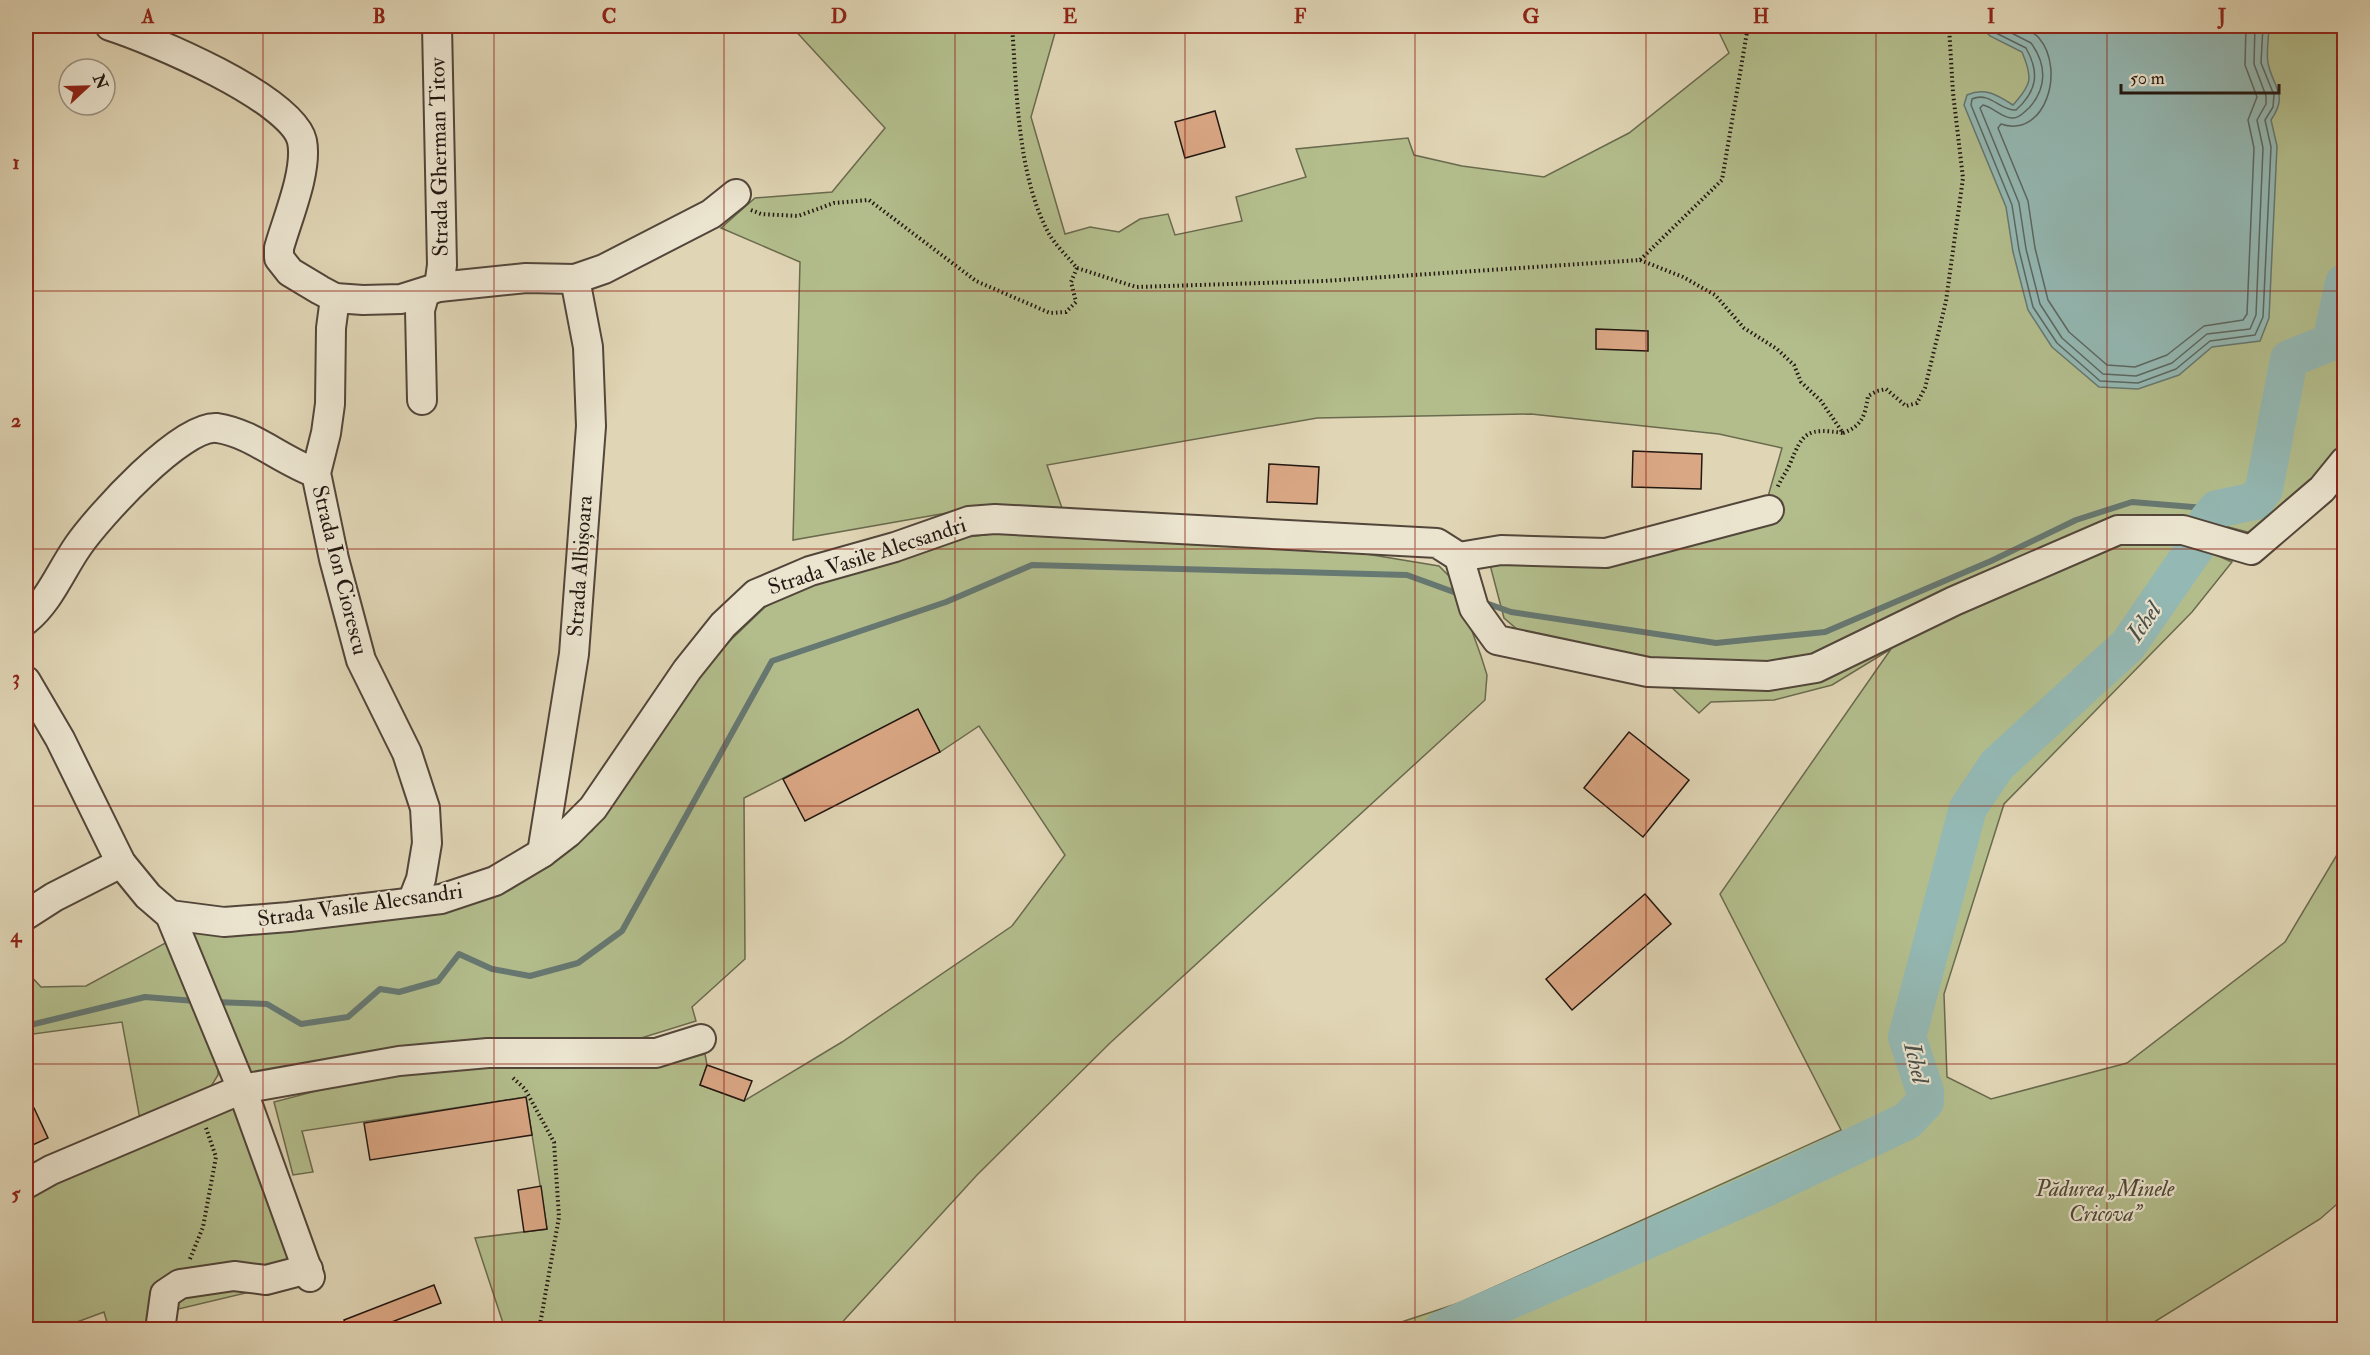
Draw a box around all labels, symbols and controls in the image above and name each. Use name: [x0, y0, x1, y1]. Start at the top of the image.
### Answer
text: A: [141, 4, 155, 29]
text: B: [372, 4, 386, 29]
text: C: [602, 4, 616, 29]
text: D: [831, 4, 847, 29]
text: E: [1063, 4, 1078, 29]
text: F: [1294, 4, 1307, 29]
text: G: [1523, 4, 1540, 29]
text: H: [1753, 4, 1769, 29]
text: I: [1987, 4, 1995, 29]
text: J: [2217, 4, 2226, 29]
north arrow: [57, 57, 117, 117]
street label: Strada Gherman Titov: [423, 57, 455, 257]
scale bar: [2121, 57, 2278, 95]
text: 50 m: [2130, 67, 2165, 90]
text: N: [88, 70, 112, 93]
text: 1: [12, 150, 20, 175]
text: 2: [11, 408, 21, 433]
street label: Strada Ion Ciorescu: [305, 482, 375, 658]
street label: Strada Albișoara: [561, 493, 599, 638]
street label: Strada Vasile Alecsandri: [764, 511, 970, 601]
water label: Ichel: [2118, 594, 2170, 649]
text: 3: [12, 665, 20, 690]
street label: Strada Vasile Alecsandri: [256, 877, 465, 933]
text: 4: [10, 923, 23, 948]
water label: Ichel: [1896, 1038, 1936, 1089]
park label: Pădurea „Minele Cricova”: [2035, 1175, 2175, 1228]
text: 5: [12, 1181, 22, 1206]

